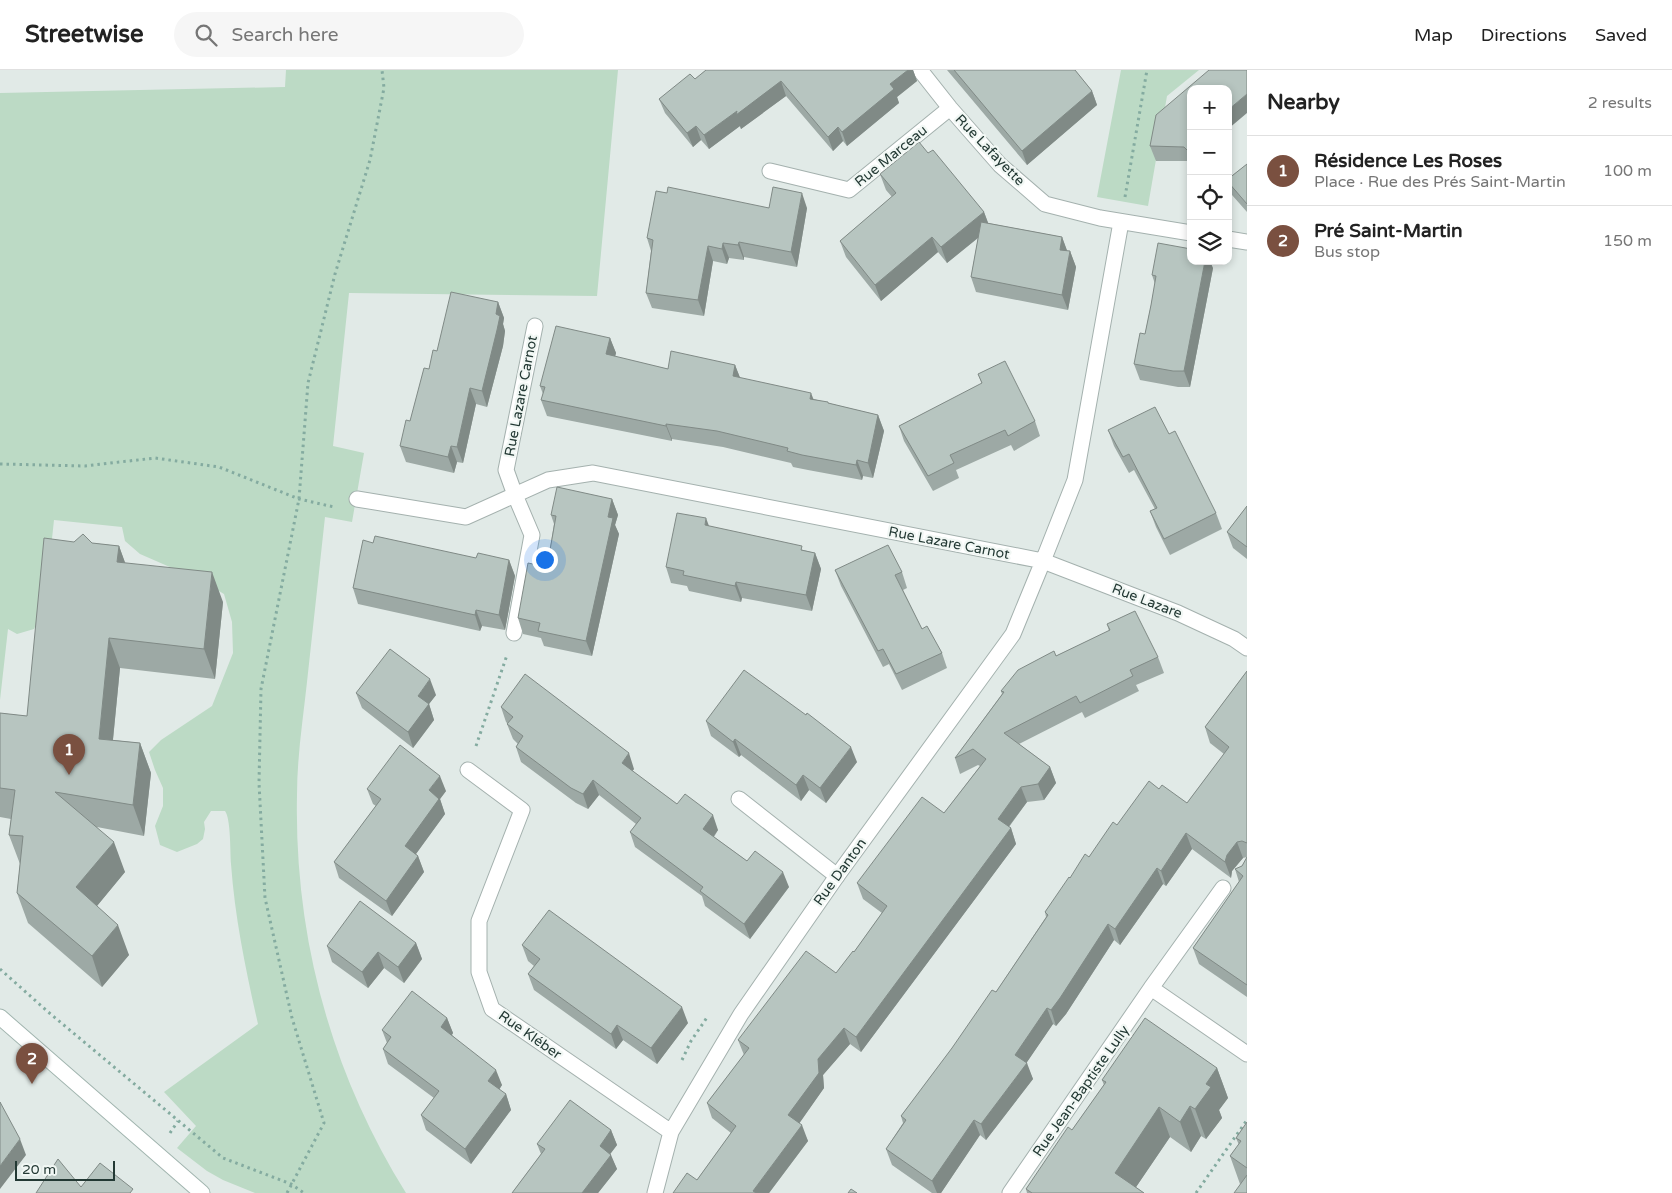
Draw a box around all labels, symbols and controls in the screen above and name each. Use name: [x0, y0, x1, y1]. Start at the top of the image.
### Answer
search box: [174, 12, 524, 57]
text: Streetwise: [25, 20, 144, 49]
icon: search: [192, 21, 220, 49]
text: Search here: [232, 24, 338, 46]
text: Map: [1414, 24, 1453, 46]
text: Directions: [1481, 24, 1567, 46]
text: Saved: [1595, 24, 1647, 46]
map controls: [1187, 85, 1232, 265]
button: +: [1187, 85, 1232, 130]
text: Nearby: [1267, 90, 1340, 115]
text: 2 results: [1588, 93, 1652, 113]
street label: Rue Lafayette: [952, 111, 1028, 189]
street label: Rue Marceau: [851, 122, 931, 190]
button: −: [1187, 130, 1232, 175]
text: Résidence Les Roses: [1314, 150, 1502, 172]
text: 1: [1278, 161, 1288, 181]
text: 100 m: [1603, 161, 1652, 181]
text: Place · Rue des Prés Saint-Martin: [1314, 172, 1566, 192]
button: locate: [1187, 175, 1232, 220]
button: layers: [1187, 220, 1232, 265]
text: Pré Saint-Martin: [1314, 220, 1463, 242]
text: 2: [1278, 231, 1288, 251]
text: 150 m: [1603, 231, 1652, 251]
text: Bus stop: [1314, 242, 1380, 262]
street label: Rue Lazare Carnot: [501, 333, 541, 458]
street label: Rue Lazare Carnot: [887, 523, 1012, 563]
your location: [532, 547, 558, 573]
street label: Rue Lazare: [1109, 580, 1185, 622]
pin: 1: [53, 734, 85, 775]
street label: Rue Danton: [810, 835, 870, 909]
street label: Rue Kléber: [495, 1007, 565, 1063]
street label: Rue Jean-Baptiste Lully: [1029, 1022, 1133, 1160]
pin: 2: [16, 1043, 48, 1084]
scale bar: [15, 1158, 115, 1181]
text: 20 m: [22, 1161, 56, 1178]

